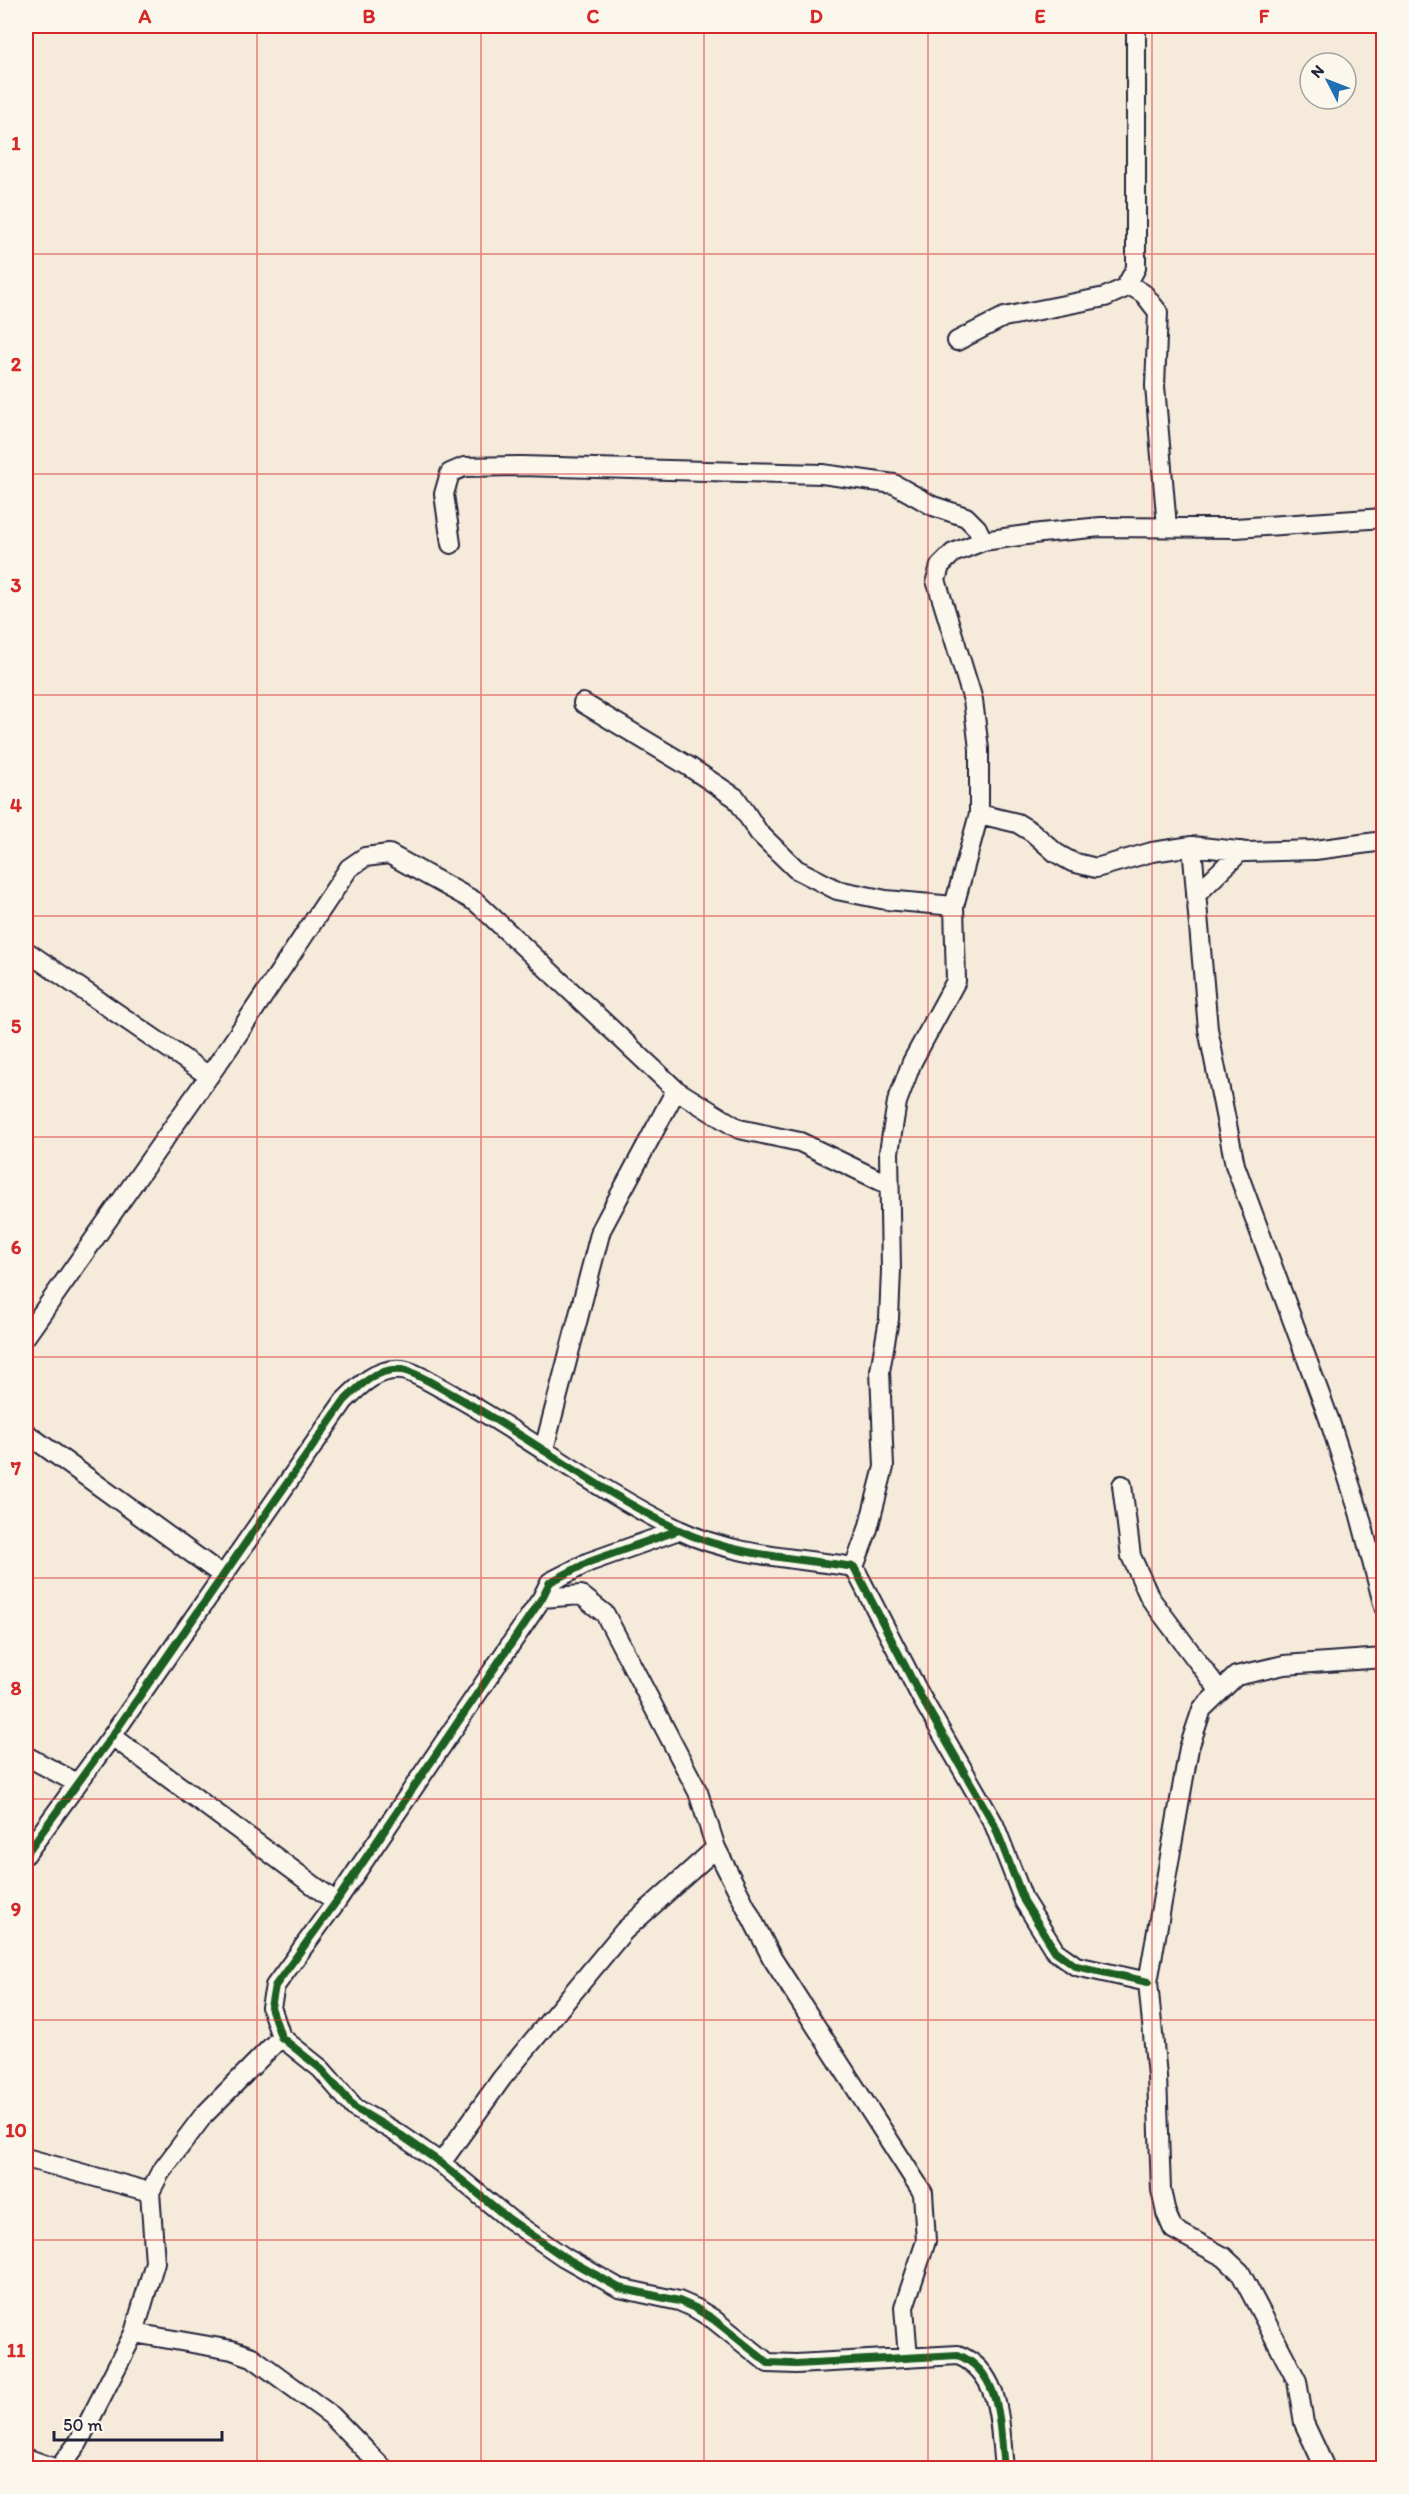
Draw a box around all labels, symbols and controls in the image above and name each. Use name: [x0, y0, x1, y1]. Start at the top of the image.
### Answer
text: A: [138, 4, 152, 28]
text: B: [363, 4, 376, 28]
text: C: [587, 4, 600, 28]
text: D: [809, 4, 823, 28]
text: E: [1034, 4, 1046, 28]
text: F: [1259, 4, 1270, 28]
north arrow: [1298, 51, 1358, 111]
text: N: [1307, 61, 1328, 82]
text: 1: [11, 131, 21, 155]
text: 2: [11, 352, 22, 376]
text: 3: [11, 573, 22, 597]
text: 4: [10, 793, 22, 817]
text: 5: [11, 1014, 22, 1038]
text: 6: [11, 1235, 22, 1259]
text: 7: [10, 1456, 21, 1480]
text: 8: [11, 1676, 22, 1700]
text: 9: [11, 1897, 21, 1921]
text: 10: [5, 2118, 27, 2142]
text: 11: [7, 2338, 26, 2362]
scale bar: [54, 2404, 222, 2442]
text: 50 m: [63, 2414, 103, 2436]

